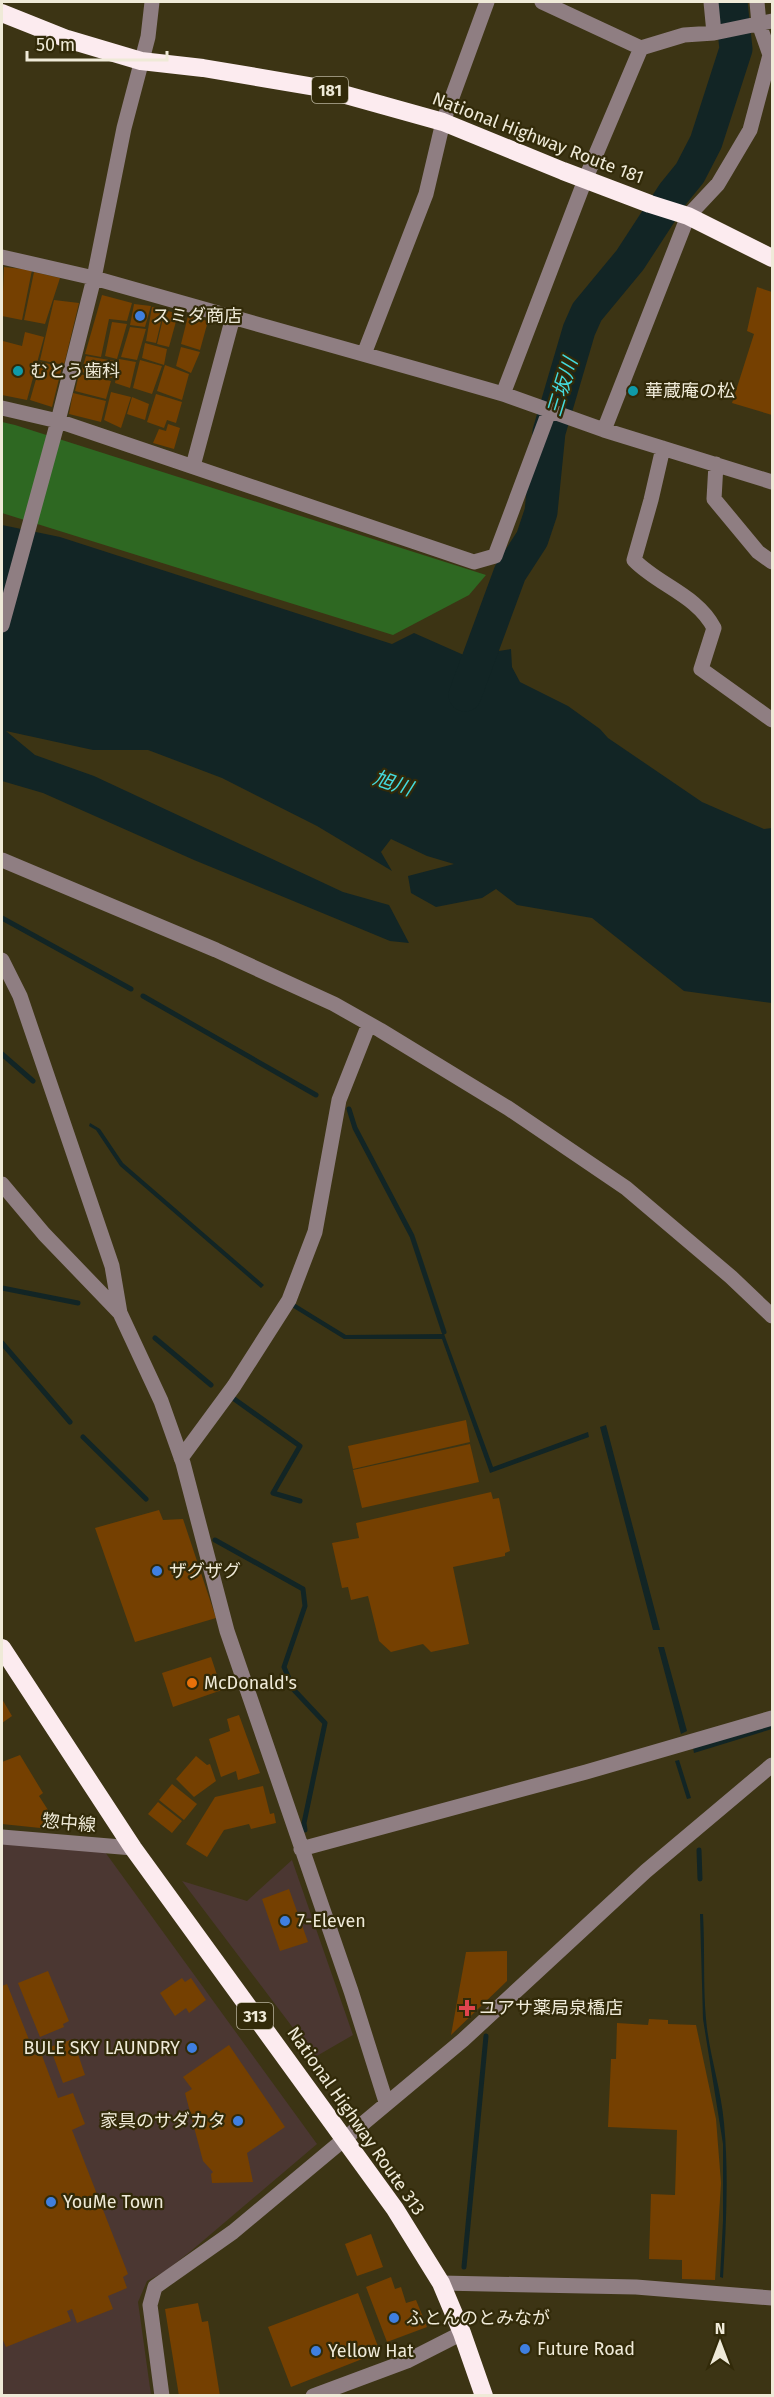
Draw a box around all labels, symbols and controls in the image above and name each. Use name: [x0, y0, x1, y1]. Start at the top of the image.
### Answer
scale bar: [27, 24, 166, 62]
text: 50 m: [36, 34, 75, 56]
road number: 181: [312, 77, 348, 103]
street label: National Highway Route 181: [429, 87, 647, 189]
place label: スミダ商店: [152, 305, 242, 327]
marker: スミダ商店: [133, 309, 147, 323]
water label: 三坂川: [542, 353, 583, 419]
place label: むとう歯科: [30, 360, 120, 382]
marker: むとう歯科: [11, 364, 25, 378]
place label: 華蔵庵の松: [645, 380, 735, 402]
marker: 華蔵庵の松: [626, 384, 640, 398]
water label: 旭川: [370, 765, 418, 801]
place label: ザグザグ: [169, 1560, 241, 1582]
marker: ザグザグ: [150, 1564, 164, 1578]
place label: McDonald's: [204, 1672, 297, 1694]
marker: McDonald's: [185, 1676, 199, 1690]
street label: 惣中線: [41, 1810, 97, 1836]
place label: 7-Eleven: [297, 1910, 366, 1932]
marker: 7-Eleven: [278, 1914, 292, 1928]
place label: ユアサ薬局泉橋店: [479, 1997, 623, 2019]
marker: ユアサ薬局泉橋店: [460, 2001, 474, 2015]
road number: 313: [237, 2003, 273, 2029]
street label: National Highway Route 313: [282, 2022, 430, 2220]
place label: BULE SKY LAUNDRY: [23, 2037, 180, 2059]
marker: BULE SKY LAUNDRY: [185, 2041, 199, 2055]
place label: 家具のサダカタ: [100, 2110, 226, 2132]
marker: 家具のサダカタ: [231, 2114, 245, 2128]
place label: YouMe Town: [63, 2191, 164, 2213]
marker: YouMe Town: [44, 2195, 58, 2209]
place label: ふとんのとみなが: [406, 2307, 550, 2329]
marker: ふとんのとみなが: [387, 2311, 401, 2325]
north arrow: [690, 2313, 750, 2373]
text: N: [715, 2319, 725, 2338]
place label: Future Road: [537, 2338, 635, 2360]
place label: Yellow Hat: [328, 2340, 414, 2362]
marker: Future Road: [518, 2342, 532, 2356]
marker: Yellow Hat: [309, 2344, 323, 2358]

